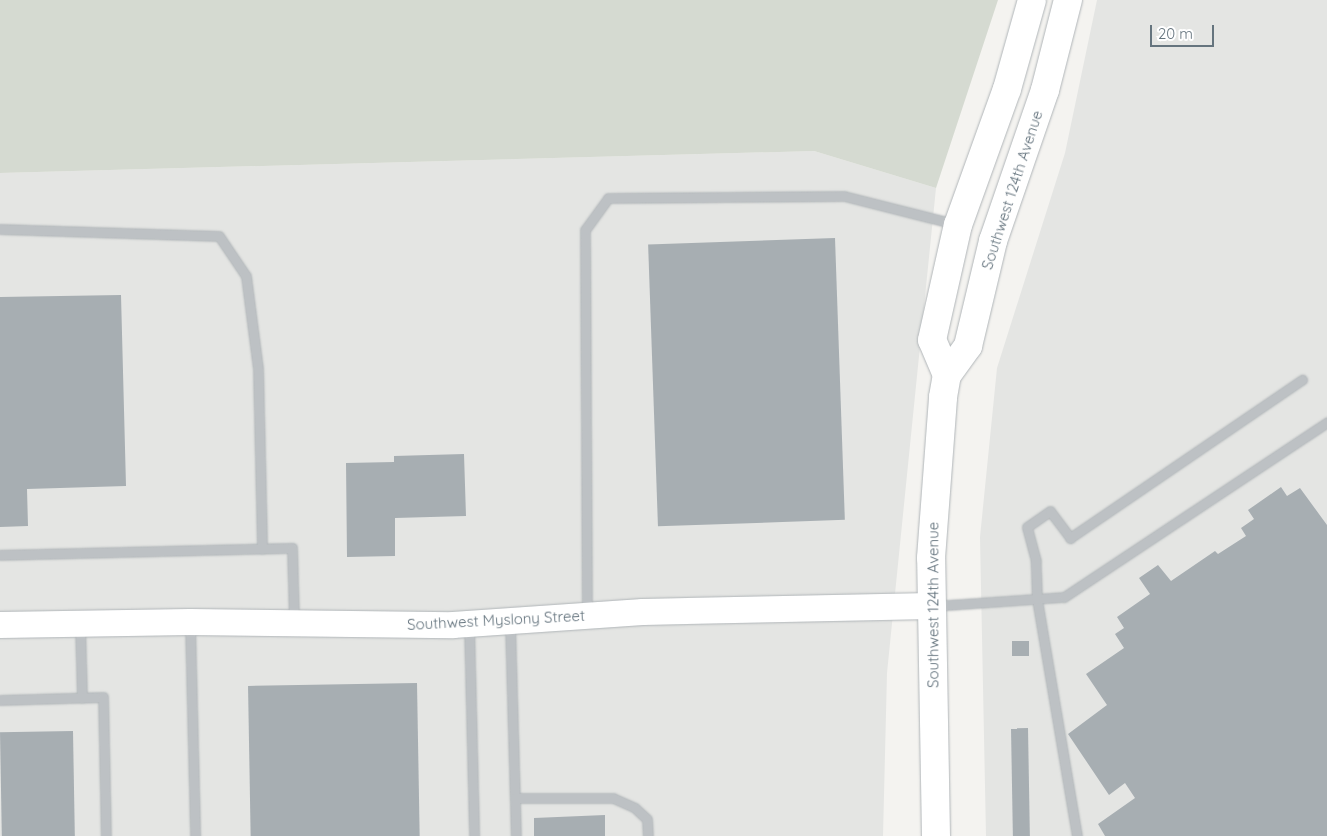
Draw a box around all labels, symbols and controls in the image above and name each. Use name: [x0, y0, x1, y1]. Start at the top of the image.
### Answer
scale bar: [1152, 15, 1216, 47]
text: 20 m: [1158, 24, 1193, 43]
street label: Southwest 124th Avenue: [978, 108, 1046, 272]
street label: Southwest 124th Avenue: [924, 522, 942, 688]
street label: Southwest Myslony Street: [407, 606, 585, 634]

